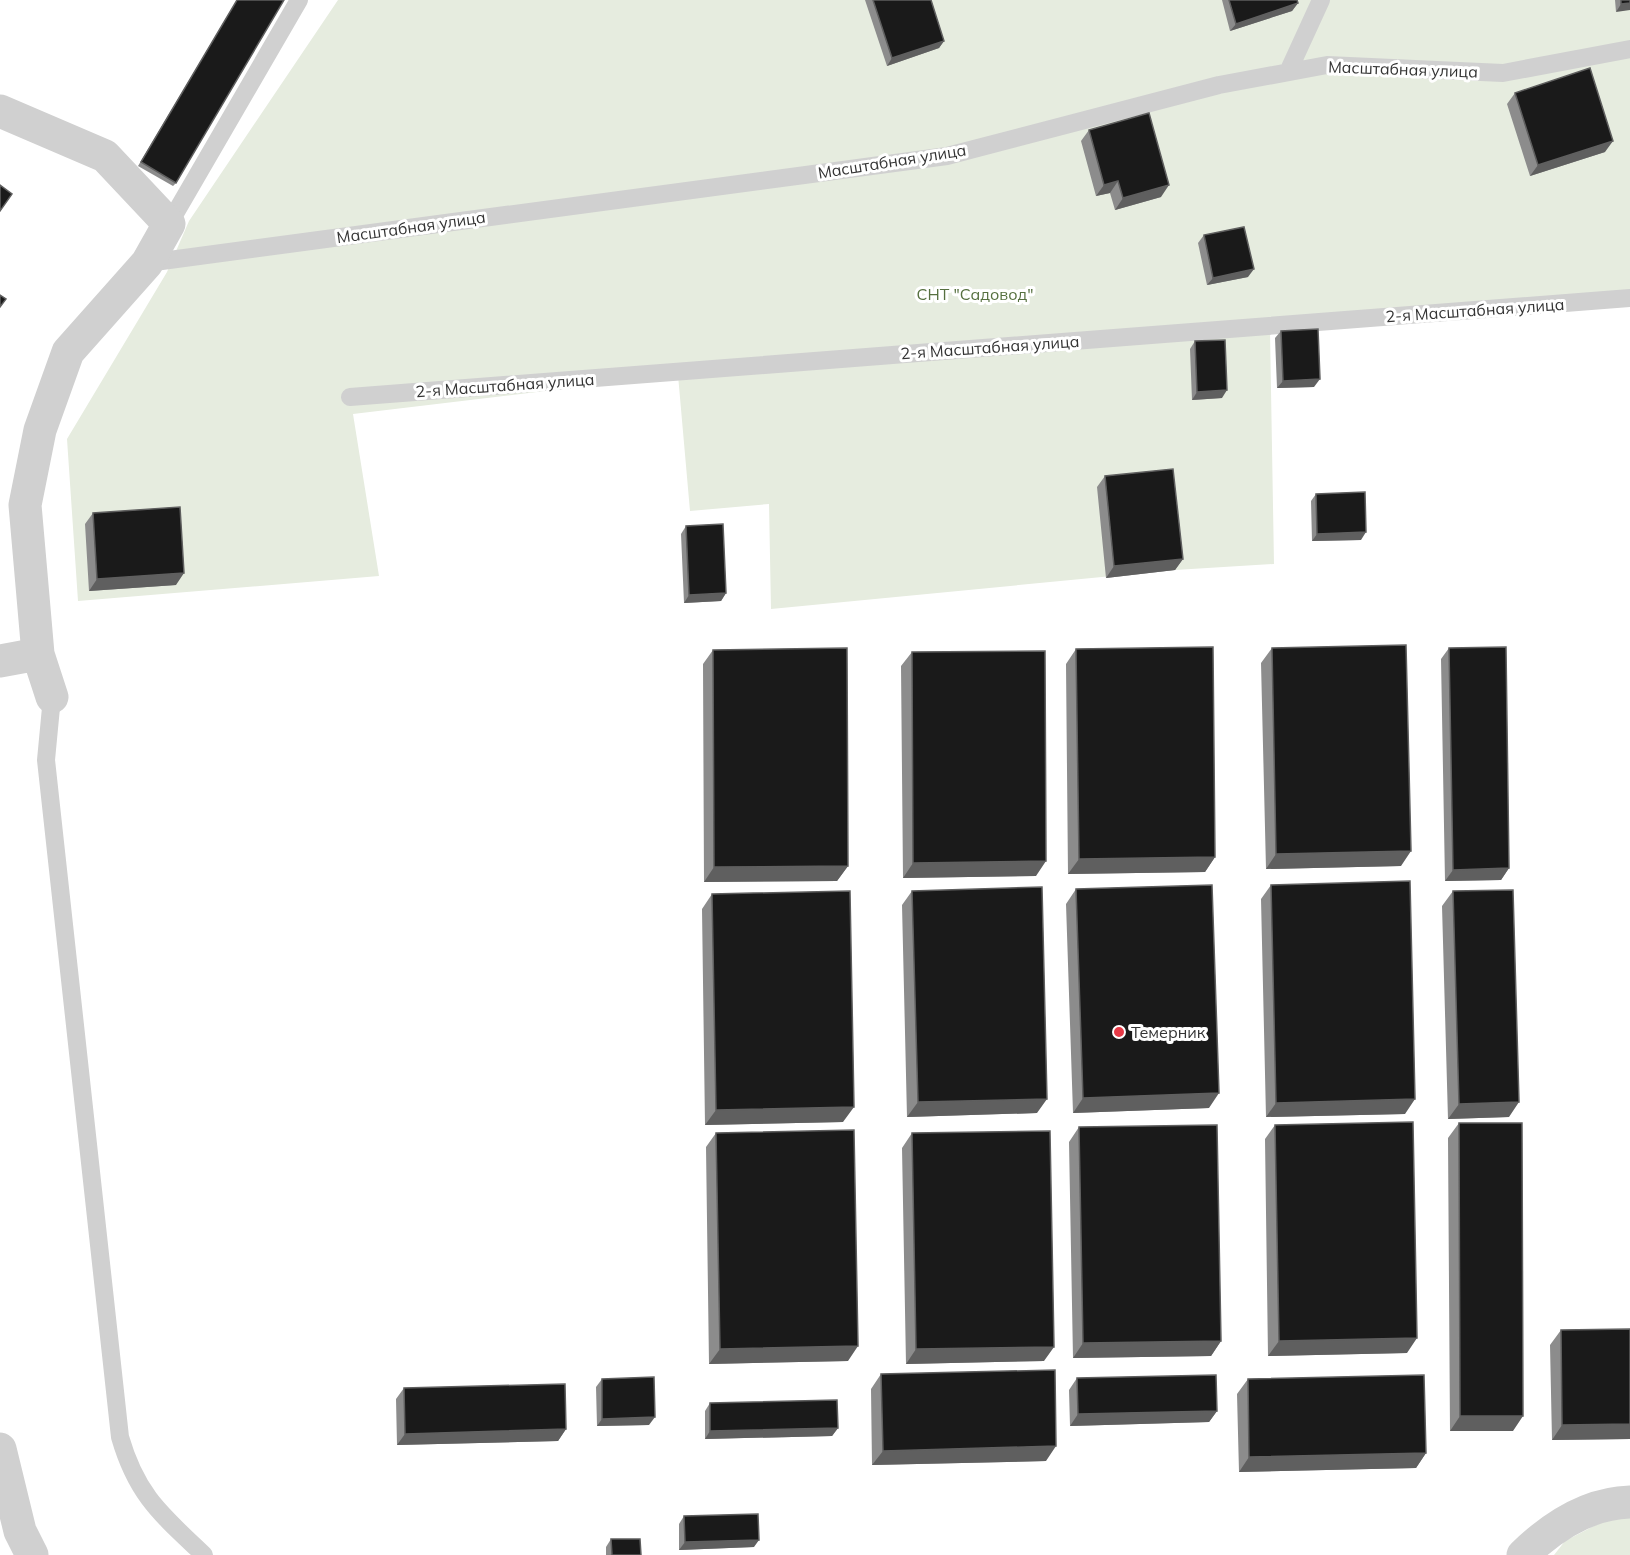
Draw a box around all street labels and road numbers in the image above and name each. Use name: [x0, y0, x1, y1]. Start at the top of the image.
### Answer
street label: Масштабная улица: [1328, 56, 1478, 82]
street label: Масштабная улица: [816, 139, 968, 183]
street label: Масштабная улица: [335, 207, 487, 247]
street label: 2-я Масштабная улица: [1385, 294, 1565, 326]
street label: 2-я Масштабная улица: [900, 331, 1080, 363]
street label: 2-я Масштабная улица: [415, 369, 595, 401]

